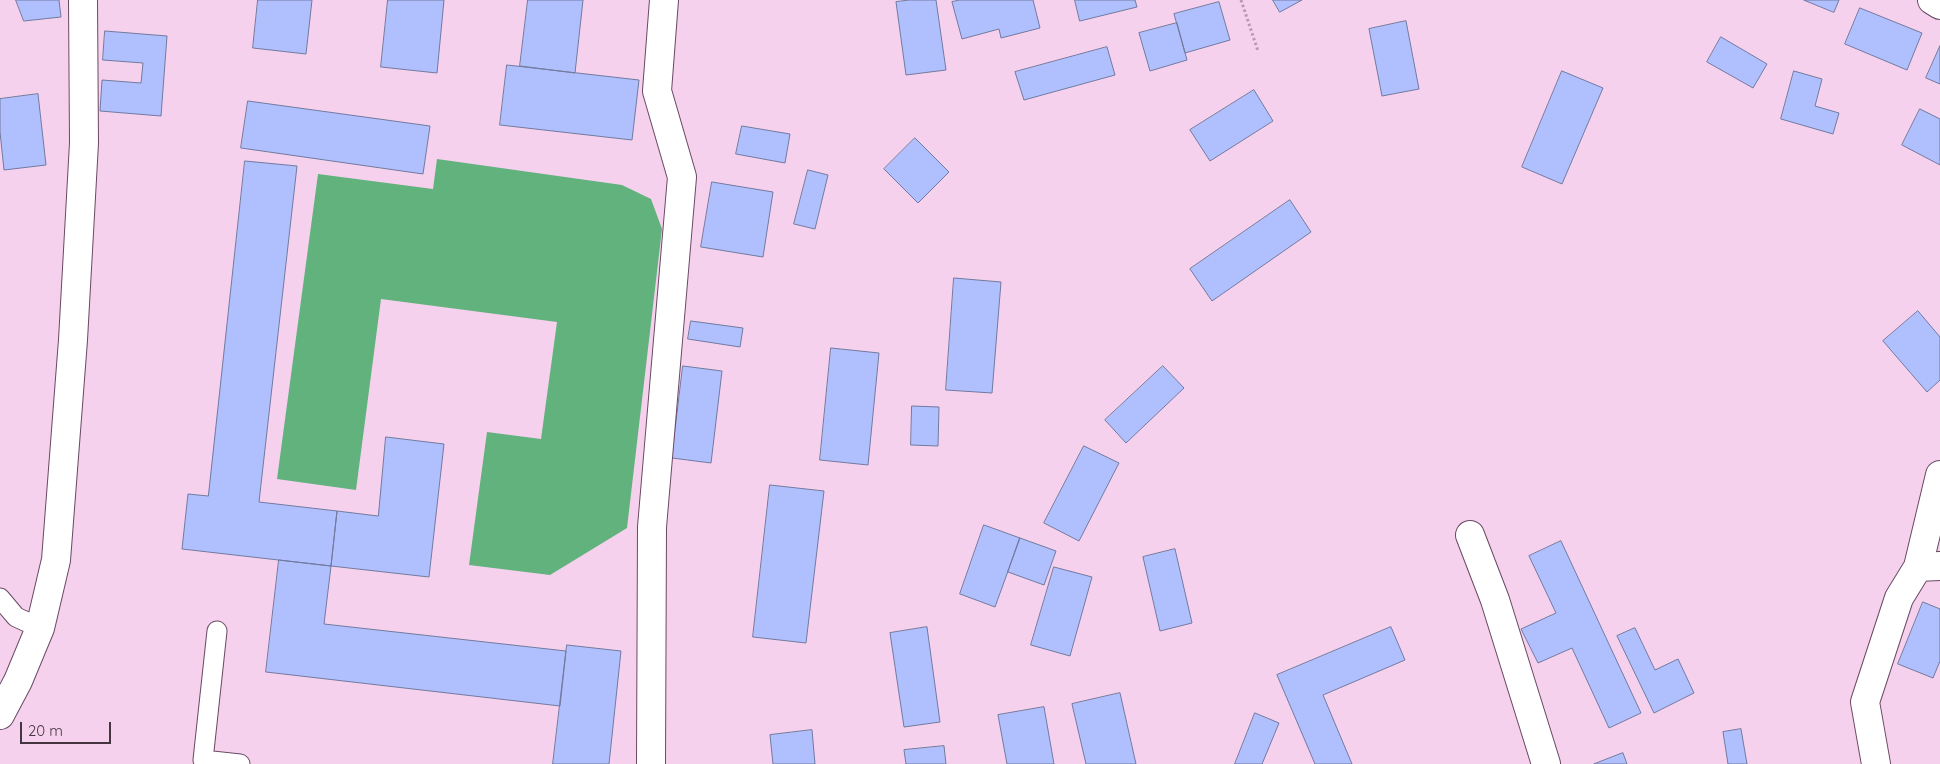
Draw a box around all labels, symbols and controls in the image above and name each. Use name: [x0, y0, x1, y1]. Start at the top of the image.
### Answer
scale bar: [22, 712, 114, 744]
text: 20 m: [28, 721, 63, 740]

